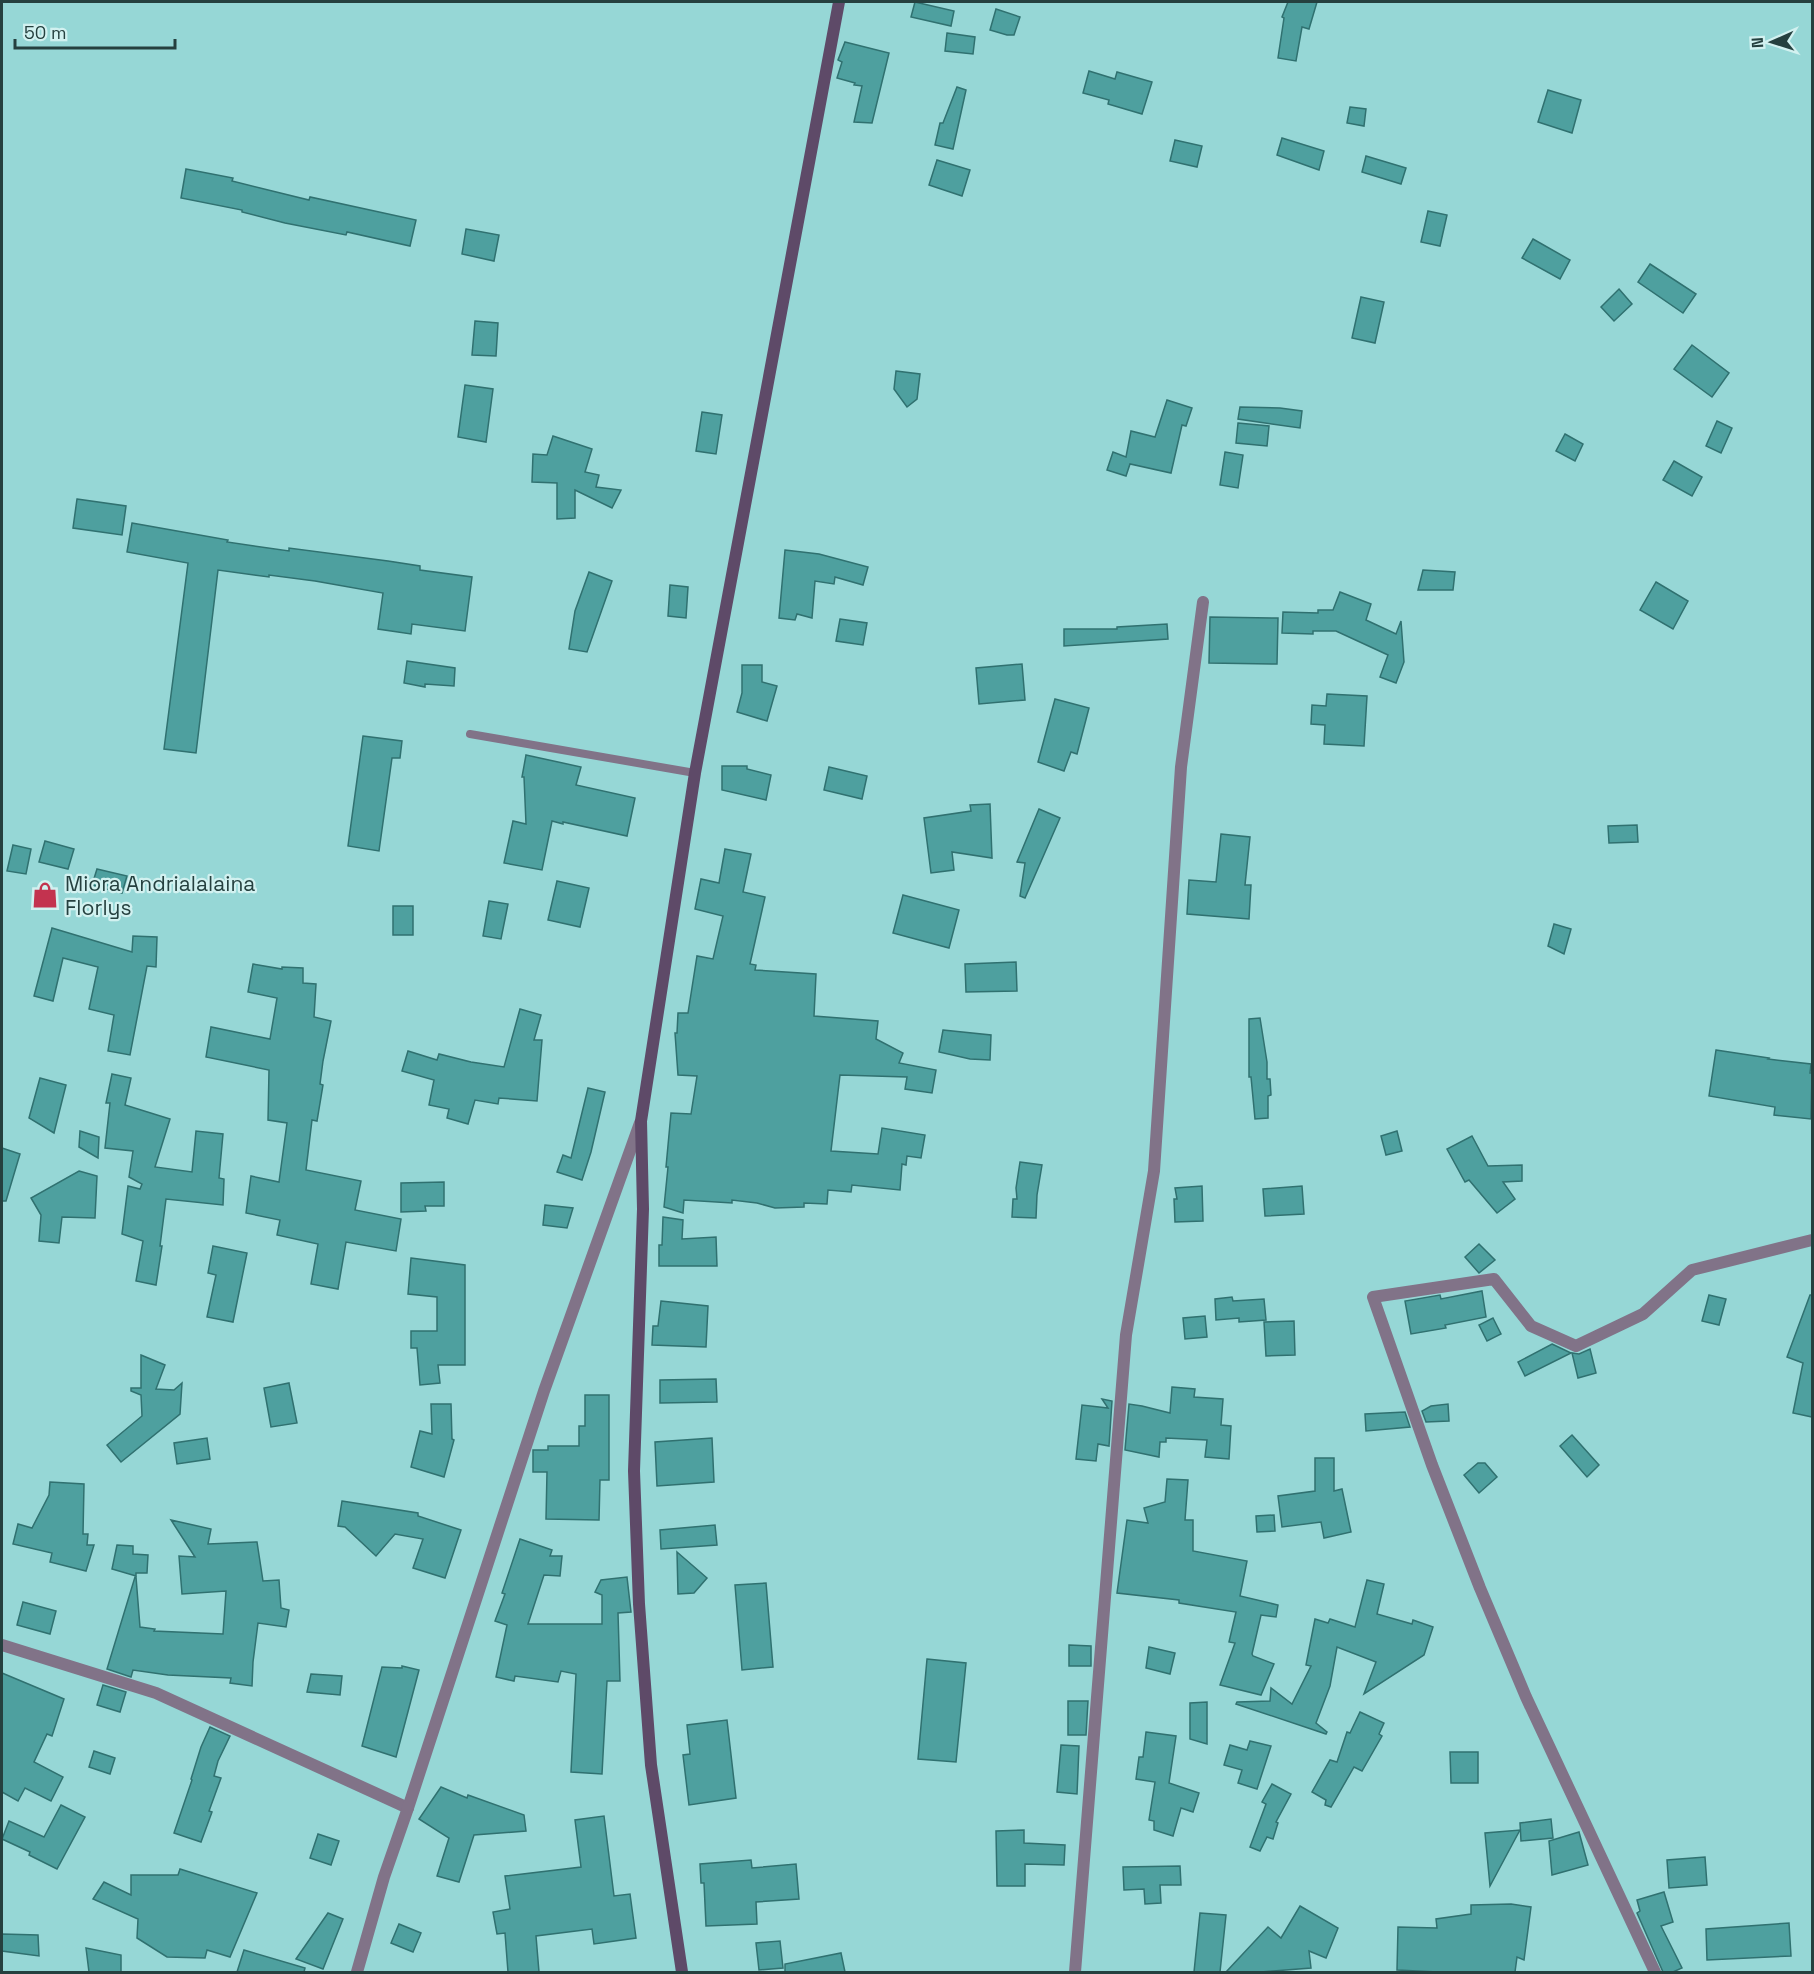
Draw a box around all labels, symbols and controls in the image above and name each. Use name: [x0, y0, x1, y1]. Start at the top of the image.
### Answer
scale bar: [15, 12, 176, 50]
north arrow: [1742, 12, 1802, 72]
text: 50 m: [24, 21, 66, 44]
text: N: [1747, 37, 1768, 49]
place label: Miora Andrialalaina Florlys: [65, 870, 255, 921]
shop icon: Miora Andrialalaina Florlys: [30, 880, 60, 910]

